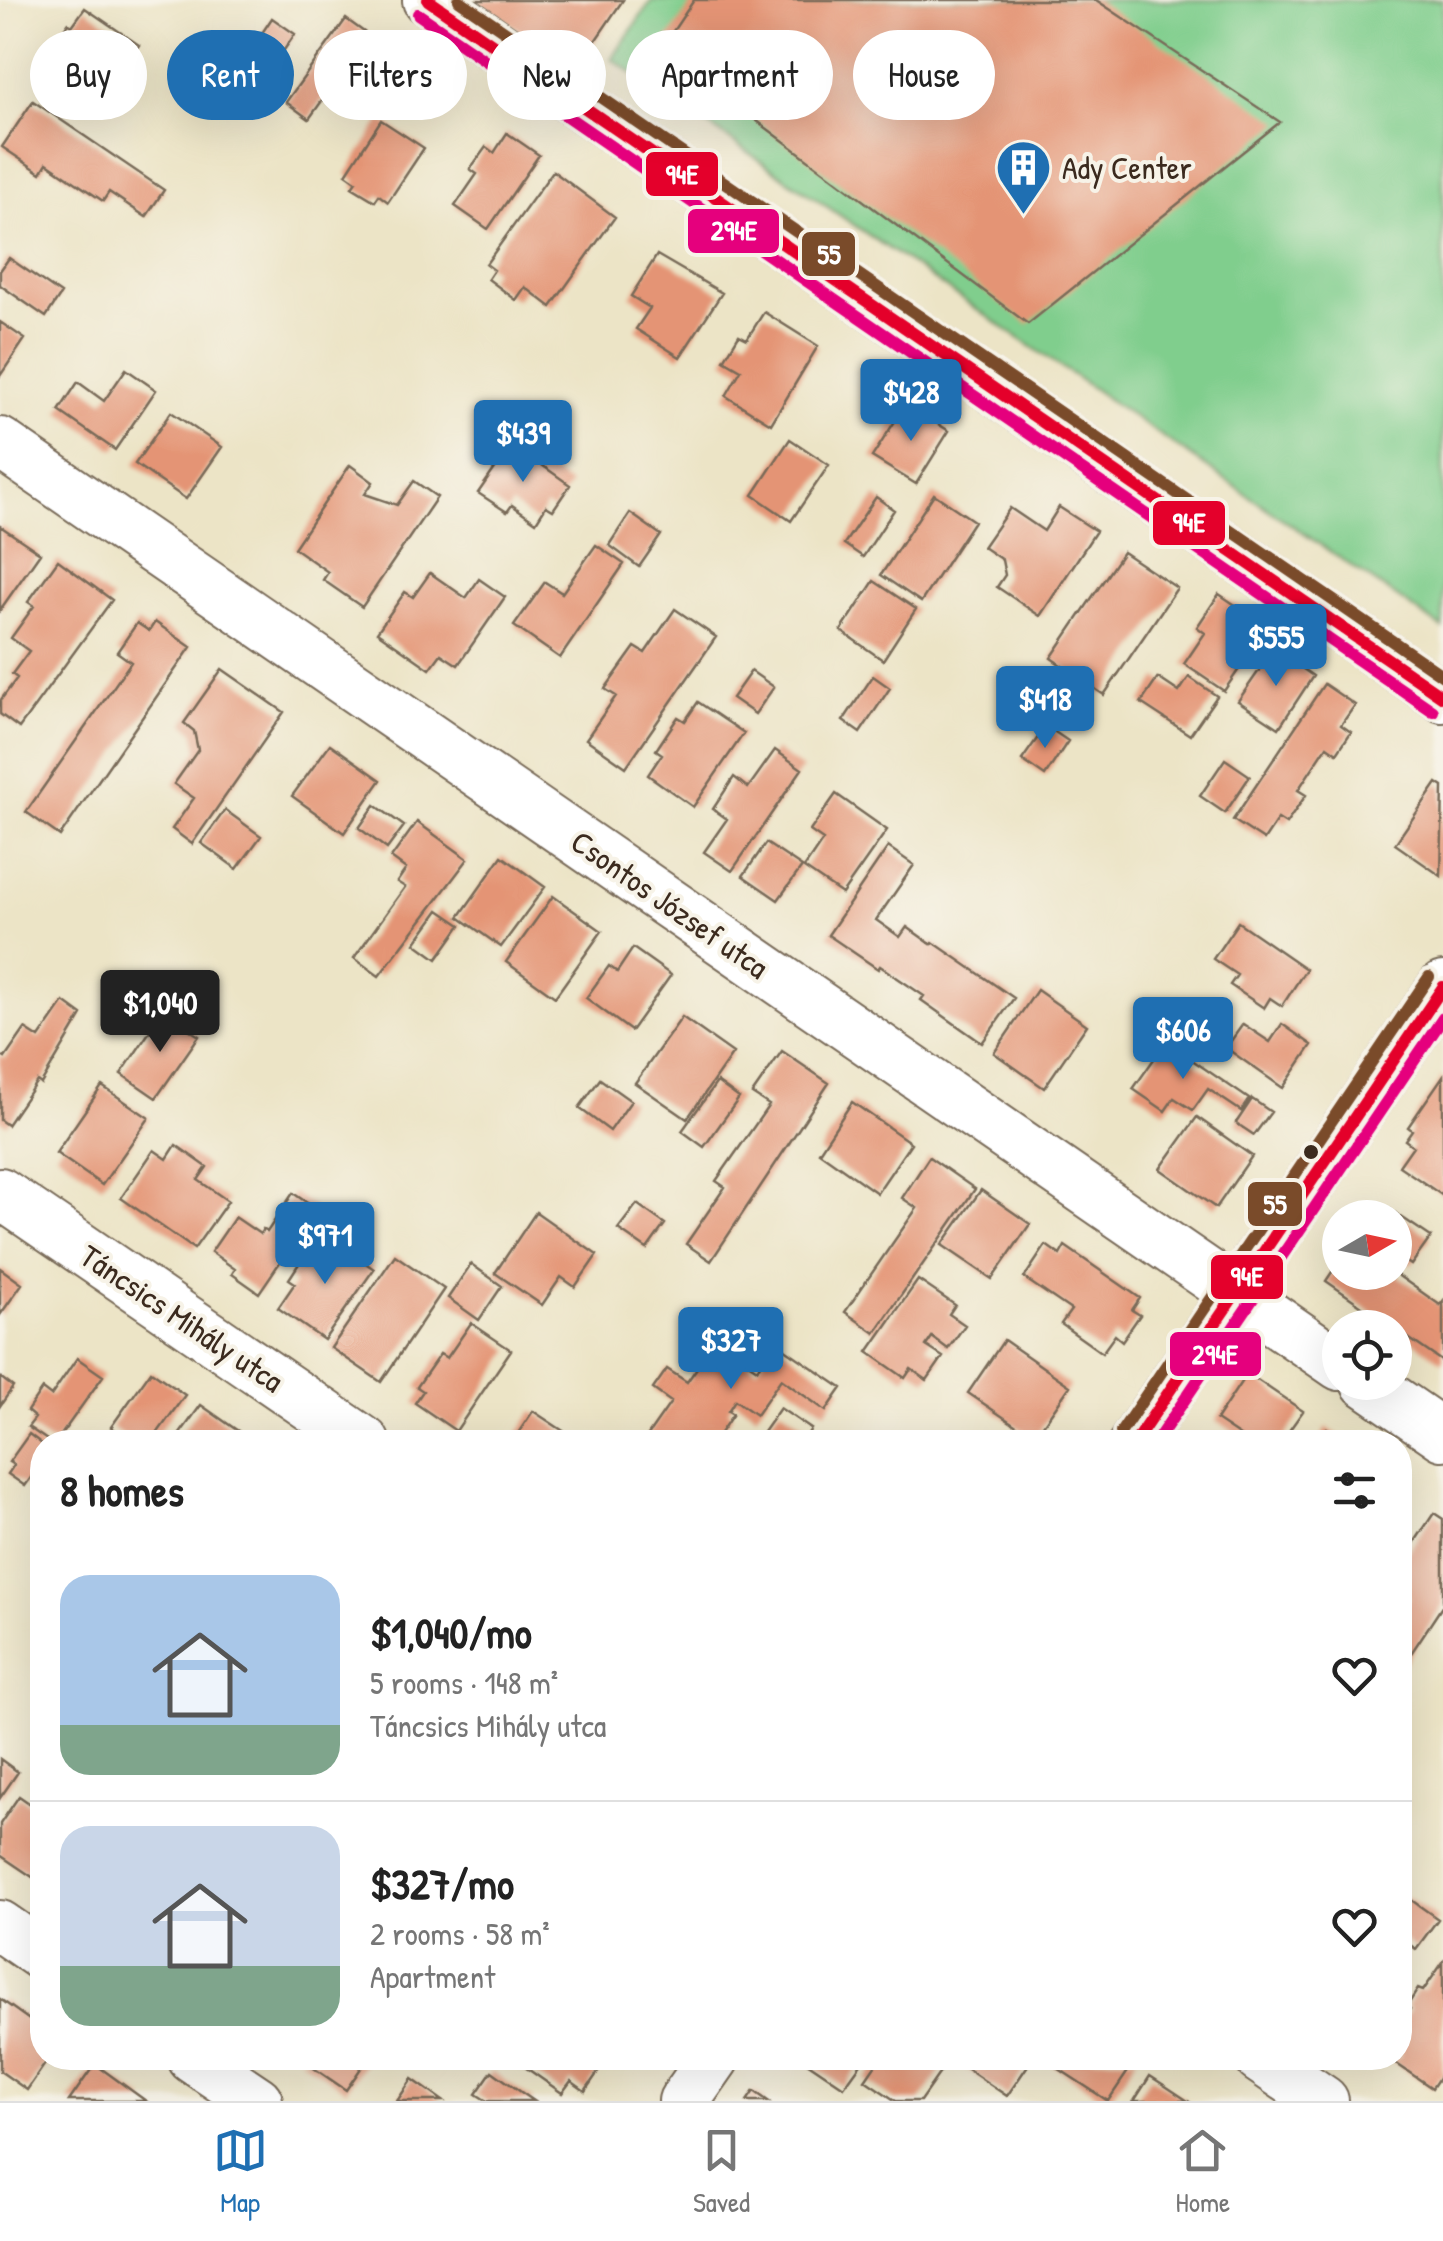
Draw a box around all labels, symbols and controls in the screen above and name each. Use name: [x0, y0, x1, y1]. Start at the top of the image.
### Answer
chip: Buy: [30, 30, 147, 120]
chip: Rent: [167, 30, 294, 120]
chip: Filters: [314, 30, 467, 120]
chip: New: [487, 30, 606, 120]
chip: Apartment: [626, 30, 833, 120]
chip: House: [853, 30, 995, 120]
building icon: Ady Center: [993, 137, 1053, 216]
place label: Ady Center: [1062, 146, 1192, 189]
line badge: 94E: [644, 150, 720, 198]
text: 94E: [665, 155, 699, 193]
line badge: 294E: [686, 207, 781, 255]
text: 294E: [711, 211, 758, 249]
line badge: 55: [800, 230, 857, 278]
text: 55: [817, 235, 841, 273]
pin: $428: [852, 359, 970, 444]
text: $428: [882, 370, 940, 413]
pin: $439: [464, 400, 582, 485]
text: $439: [496, 411, 550, 454]
line badge: 94E: [1151, 499, 1227, 547]
text: 94E: [1172, 503, 1206, 541]
pin: $555: [1217, 604, 1335, 689]
text: $555: [1248, 615, 1304, 658]
pin: $418: [986, 666, 1104, 751]
text: $418: [1018, 677, 1072, 720]
street label: Csontos József utca: [563, 820, 777, 988]
pin: $1,040: [79, 970, 241, 1055]
text: $1,040: [123, 981, 197, 1024]
pin: $606: [1124, 997, 1242, 1082]
text: $606: [1155, 1008, 1211, 1051]
unlabelled marker: [1301, 1142, 1321, 1162]
line badge: 55: [1246, 1180, 1304, 1228]
text: 55: [1263, 1185, 1287, 1223]
north arrow: [1322, 1200, 1412, 1290]
map controls: [1322, 1200, 1412, 1400]
pin: $971: [266, 1202, 384, 1287]
text: $971: [297, 1213, 353, 1256]
street label: Táncsics Mihály utca: [72, 1234, 292, 1402]
line badge: 94E: [1209, 1253, 1285, 1301]
text: 94E: [1230, 1257, 1264, 1295]
pin: $327: [672, 1307, 790, 1392]
button: locate: [1322, 1310, 1412, 1400]
text: $327: [700, 1318, 762, 1361]
line badge: 294E: [1168, 1330, 1263, 1378]
text: 294E: [1192, 1335, 1239, 1373]
text: 8 homes: [60, 1462, 184, 1519]
icon: filters: [1327, 1463, 1382, 1518]
text: $1,040/mo: [370, 1604, 532, 1661]
icon: home: [140, 1615, 260, 1735]
icon: heart: [1327, 1648, 1382, 1703]
text: 5 rooms · 148 m²: [370, 1661, 558, 1704]
text: Táncsics Mihály utca: [370, 1704, 606, 1747]
text: $327/mo: [370, 1855, 514, 1912]
icon: home: [140, 1866, 260, 1986]
icon: heart: [1327, 1899, 1382, 1954]
text: 2 rooms · 58 m²: [370, 1912, 550, 1955]
text: Apartment: [370, 1955, 495, 1998]
tab: Map: [213, 2123, 268, 2221]
tab: Saved: [693, 2123, 750, 2221]
tab: Home: [1175, 2123, 1230, 2221]

